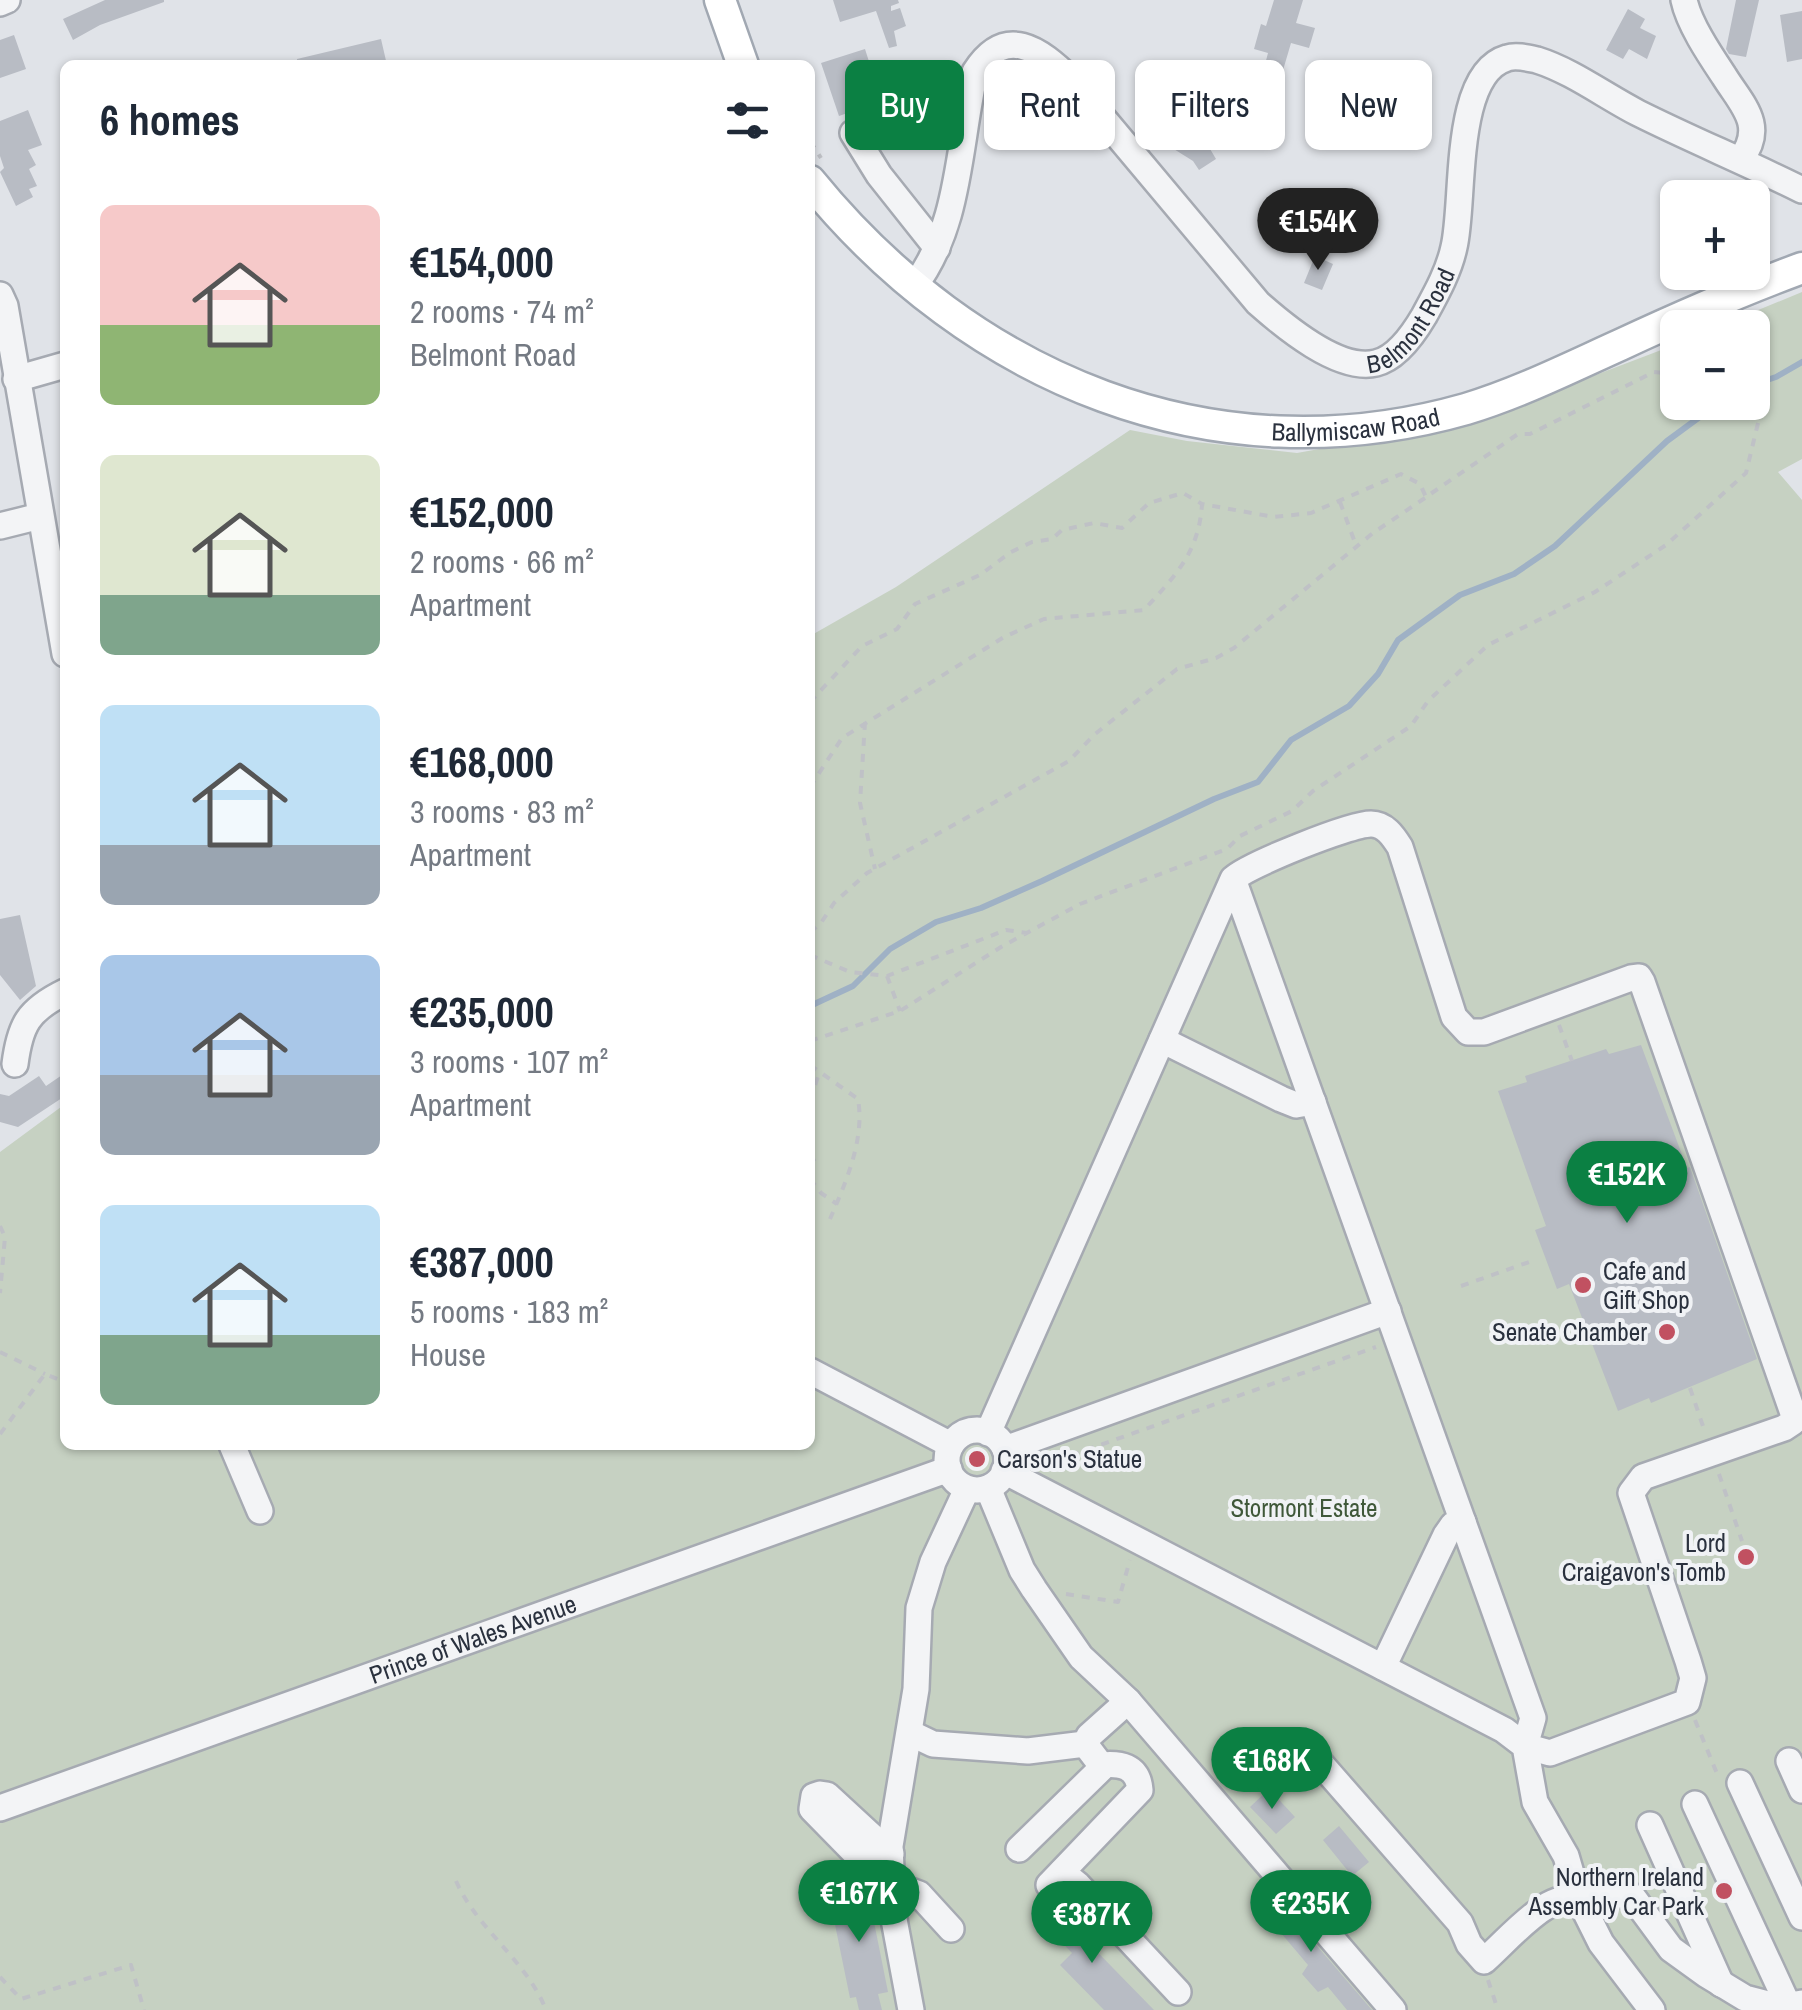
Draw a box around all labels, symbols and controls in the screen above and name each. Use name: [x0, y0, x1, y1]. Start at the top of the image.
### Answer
chip: Buy: [845, 60, 964, 150]
chip: Rent: [984, 60, 1115, 150]
chip: Filters: [1135, 60, 1285, 150]
chip: New: [1305, 60, 1432, 150]
text: 6 homes: [100, 92, 240, 148]
icon: filters: [720, 93, 775, 148]
map controls: [1660, 180, 1770, 420]
button: +: [1660, 180, 1770, 290]
pin: €154K: [1248, 188, 1388, 273]
text: €154K: [1279, 199, 1357, 242]
text: €154,000: [410, 234, 554, 290]
icon: home: [180, 245, 300, 365]
street label: Belmont Road: [1364, 263, 1463, 381]
text: 2 rooms · 74 m²: [410, 290, 594, 333]
button: −: [1660, 310, 1770, 420]
text: Belmont Road: [410, 333, 576, 376]
street label: Ballymiscaw Road: [1271, 399, 1443, 449]
text: €152,000: [410, 484, 554, 540]
icon: home: [180, 495, 300, 615]
text: 2 rooms · 66 m²: [410, 540, 594, 583]
text: Apartment: [410, 583, 531, 626]
text: €168,000: [410, 734, 554, 790]
icon: home: [180, 745, 300, 865]
text: 3 rooms · 83 m²: [410, 790, 594, 833]
text: Apartment: [410, 833, 531, 876]
text: €235,000: [410, 984, 554, 1040]
icon: home: [180, 995, 300, 1115]
text: 3 rooms · 107 m²: [410, 1040, 608, 1083]
text: Apartment: [410, 1083, 531, 1126]
pin: €152K: [1557, 1141, 1697, 1226]
text: €152K: [1588, 1152, 1666, 1195]
text: €387,000: [410, 1234, 554, 1290]
icon: home: [180, 1245, 300, 1365]
place label: Cafe and Gift Shop: [1603, 1254, 1690, 1317]
marker: Cafe and Gift Shop: [1572, 1274, 1594, 1296]
text: 5 rooms · 183 m²: [410, 1290, 608, 1333]
place label: Senate Chamber: [1492, 1315, 1647, 1349]
marker: Senate Chamber: [1656, 1321, 1678, 1343]
text: House: [410, 1333, 486, 1376]
place label: Carson's Statue: [997, 1442, 1142, 1476]
marker: Carson's Statue: [966, 1448, 988, 1470]
park label: Stormont Estate: [1230, 1491, 1378, 1525]
place label: Lord Craigavon's Tomb: [1562, 1526, 1726, 1589]
marker: Lord Craigavon's Tomb: [1735, 1546, 1757, 1568]
street label: Prince of Wales Avenue: [364, 1586, 581, 1692]
pin: €168K: [1202, 1727, 1342, 1812]
text: €168K: [1233, 1738, 1311, 1781]
pin: €167K: [789, 1860, 929, 1945]
place label: Northern Ireland Assembly Car Park: [1528, 1860, 1705, 1923]
pin: €235K: [1241, 1870, 1381, 1955]
text: €167K: [820, 1871, 898, 1914]
marker: Northern Ireland Assembly Car Park: [1713, 1880, 1735, 1902]
pin: €387K: [1022, 1881, 1162, 1966]
text: €235K: [1272, 1881, 1350, 1924]
text: €387K: [1053, 1892, 1131, 1935]

